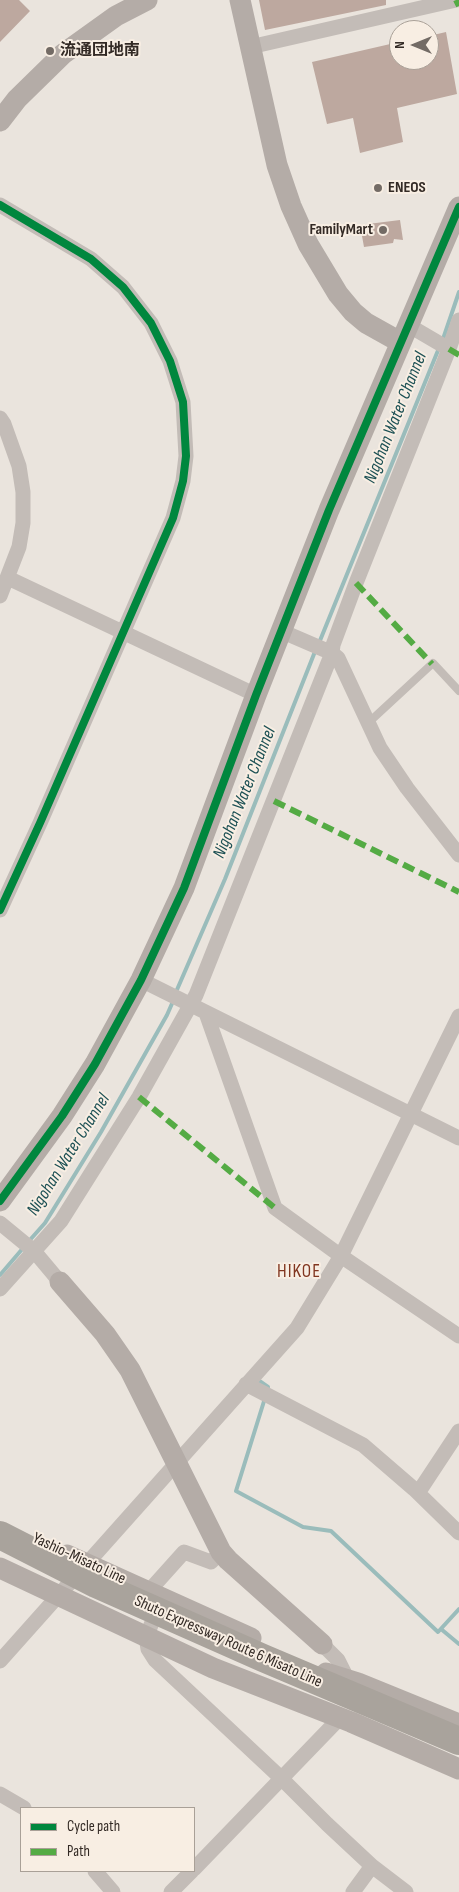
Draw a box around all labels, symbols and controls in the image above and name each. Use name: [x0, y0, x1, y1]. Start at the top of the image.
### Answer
north arrow: [389, 20, 439, 70]
place label: 流通団地南: [60, 41, 140, 61]
text: N: [391, 41, 408, 49]
marker: 流通団地南: [44, 45, 56, 57]
place label: ENEOS: [388, 178, 426, 198]
marker: ENEOS: [372, 182, 384, 194]
place label: FamilyMart: [309, 220, 373, 240]
marker: FamilyMart: [377, 224, 389, 236]
water label: Nigohan Water Channel: [360, 349, 432, 487]
water label: Nigohan Water Channel: [209, 724, 281, 862]
water label: Nigohan Water Channel: [23, 1090, 115, 1220]
district label: HIKOE: [276, 1261, 322, 1283]
street label: Yashio-Misato Line: [29, 1529, 129, 1589]
street label: Shuto Expressway Route 6 Misato Line: [131, 1592, 325, 1692]
legend: [20, 1807, 195, 1872]
text: Cycle path: [67, 1817, 120, 1836]
text: Path: [67, 1842, 90, 1861]

